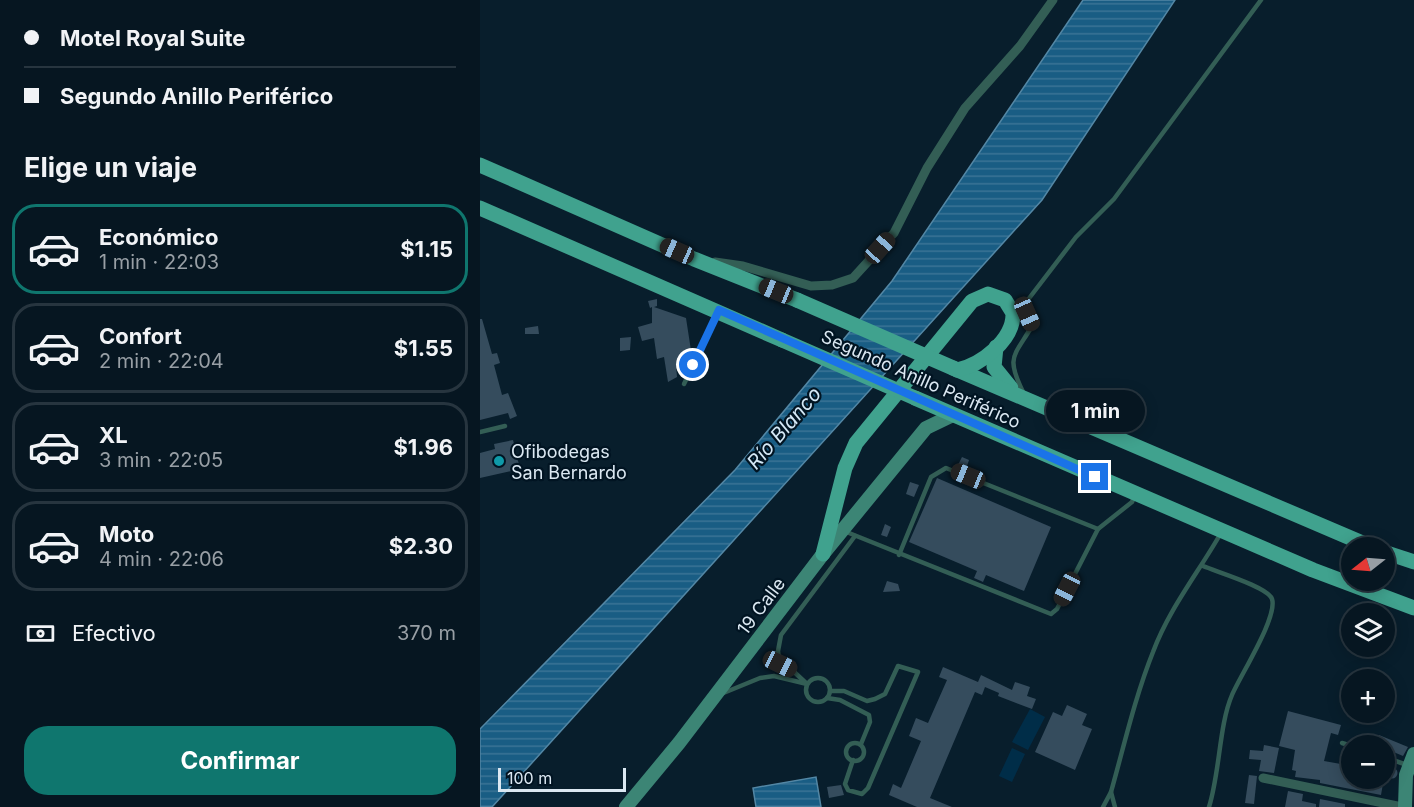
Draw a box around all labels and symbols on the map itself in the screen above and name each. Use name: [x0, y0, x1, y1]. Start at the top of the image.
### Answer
car: [861, 229, 899, 267]
car: [657, 235, 697, 267]
car: [756, 276, 796, 306]
car: [1011, 294, 1043, 334]
street label: Segundo Anillo Periférico: [818, 326, 1024, 432]
route start: [679, 351, 706, 378]
water label: Río Blanco: [742, 382, 826, 474]
callout: 1 min: [1046, 390, 1144, 432]
place label: Ofibodegas San Bernardo: [511, 441, 627, 483]
marker: Ofibodegas San Bernardo: [492, 454, 506, 468]
car: [948, 461, 988, 491]
route end: [1081, 463, 1108, 490]
north arrow: [1341, 537, 1395, 591]
car: [1051, 569, 1083, 609]
street label: 19 Calle: [733, 573, 789, 639]
car: [760, 648, 800, 680]
scale bar: [498, 765, 626, 792]

